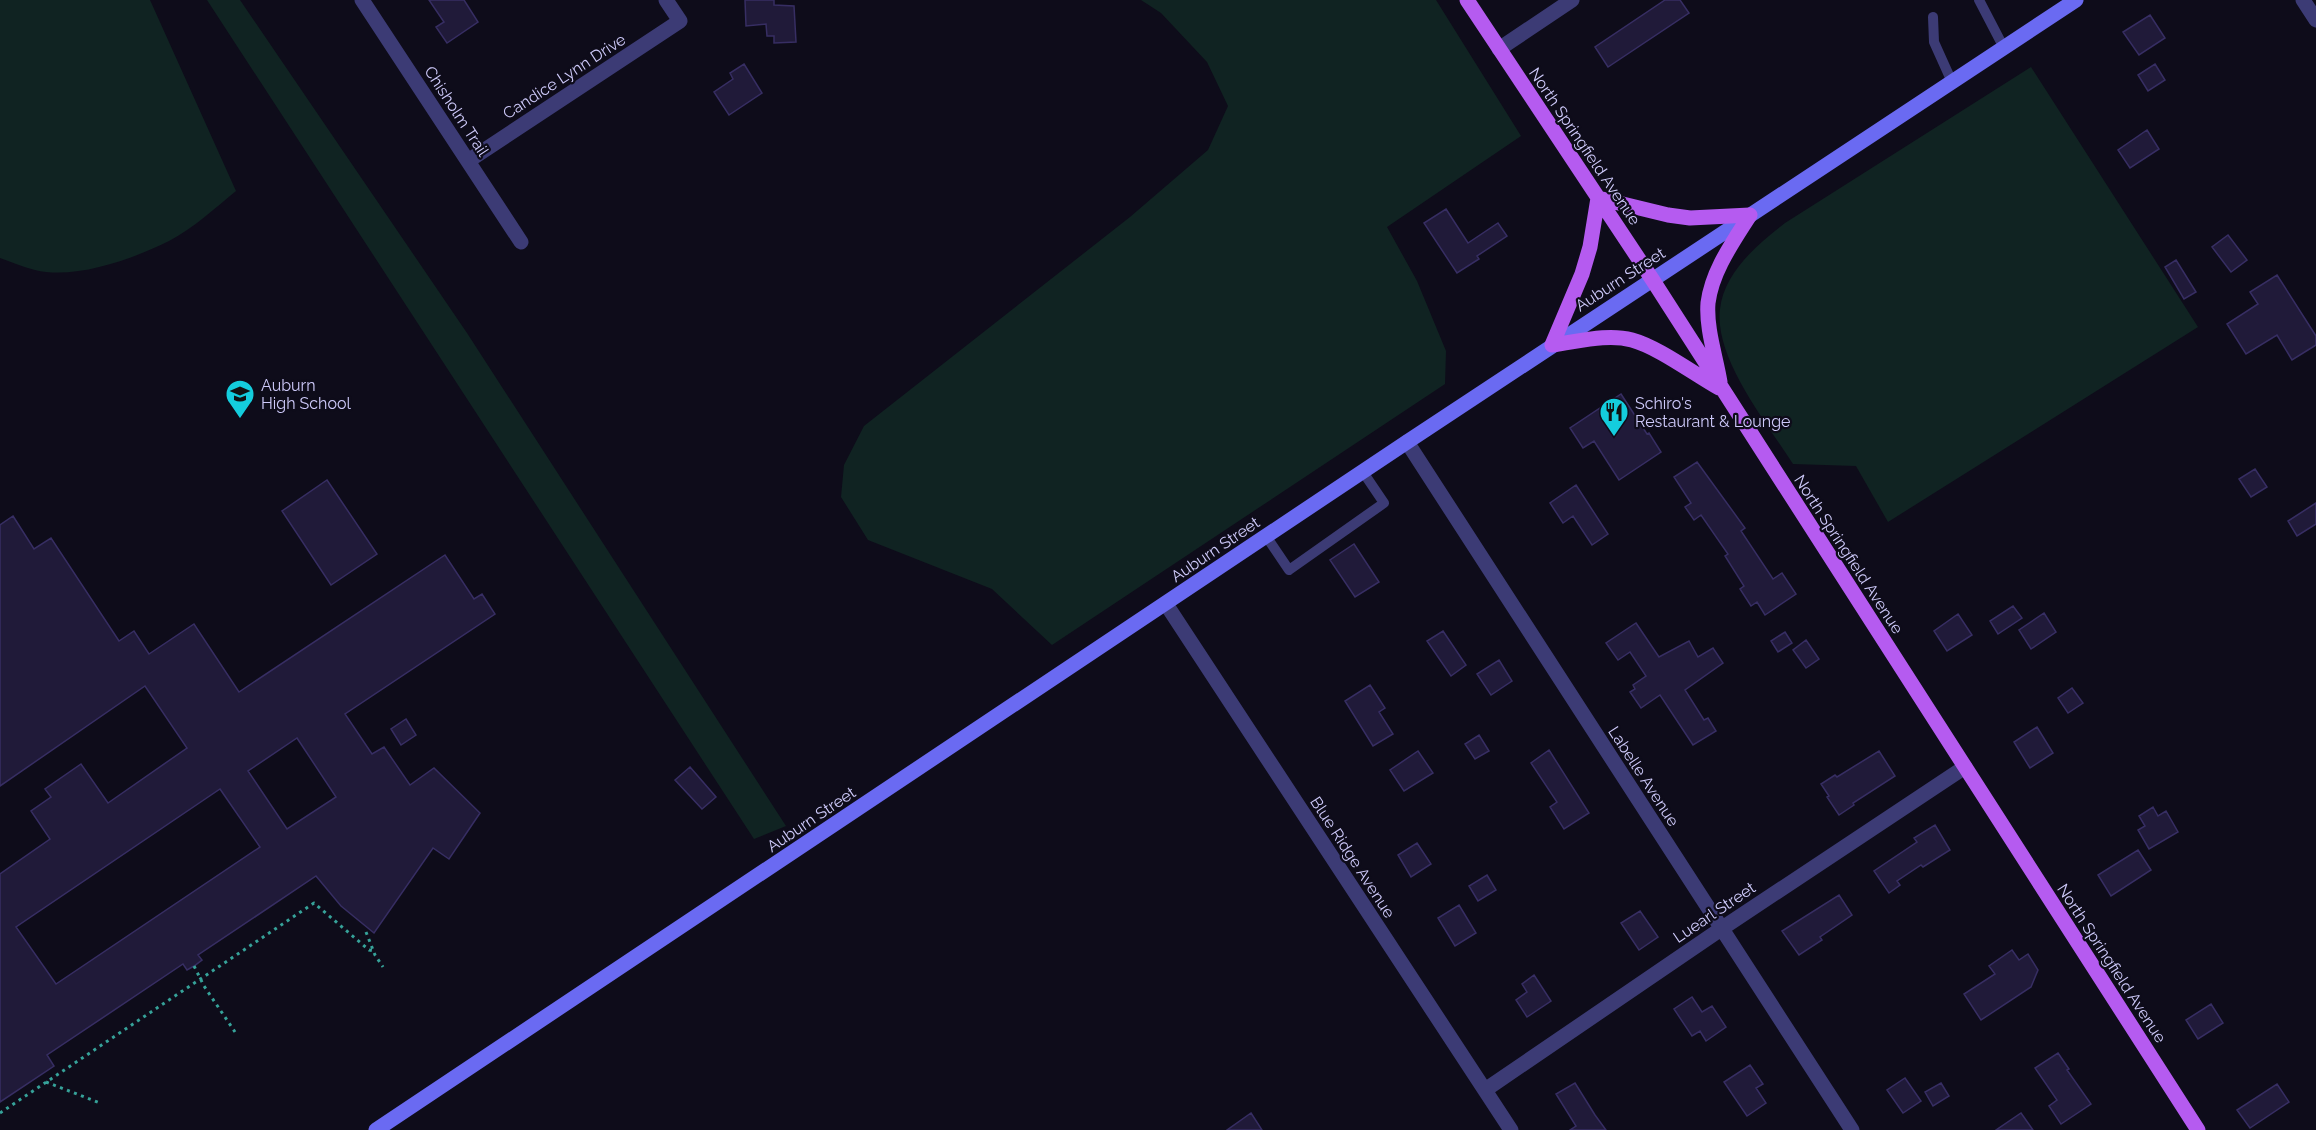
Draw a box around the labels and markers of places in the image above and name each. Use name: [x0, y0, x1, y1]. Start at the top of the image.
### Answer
place label: Auburn High School: [261, 376, 351, 413]
school or university icon: Auburn High School: [224, 378, 256, 420]
place label: Schiro's Restaurant & Lounge: [1635, 394, 1790, 431]
restaurant icon: Schiro's Restaurant & Lounge: [1598, 396, 1630, 438]

